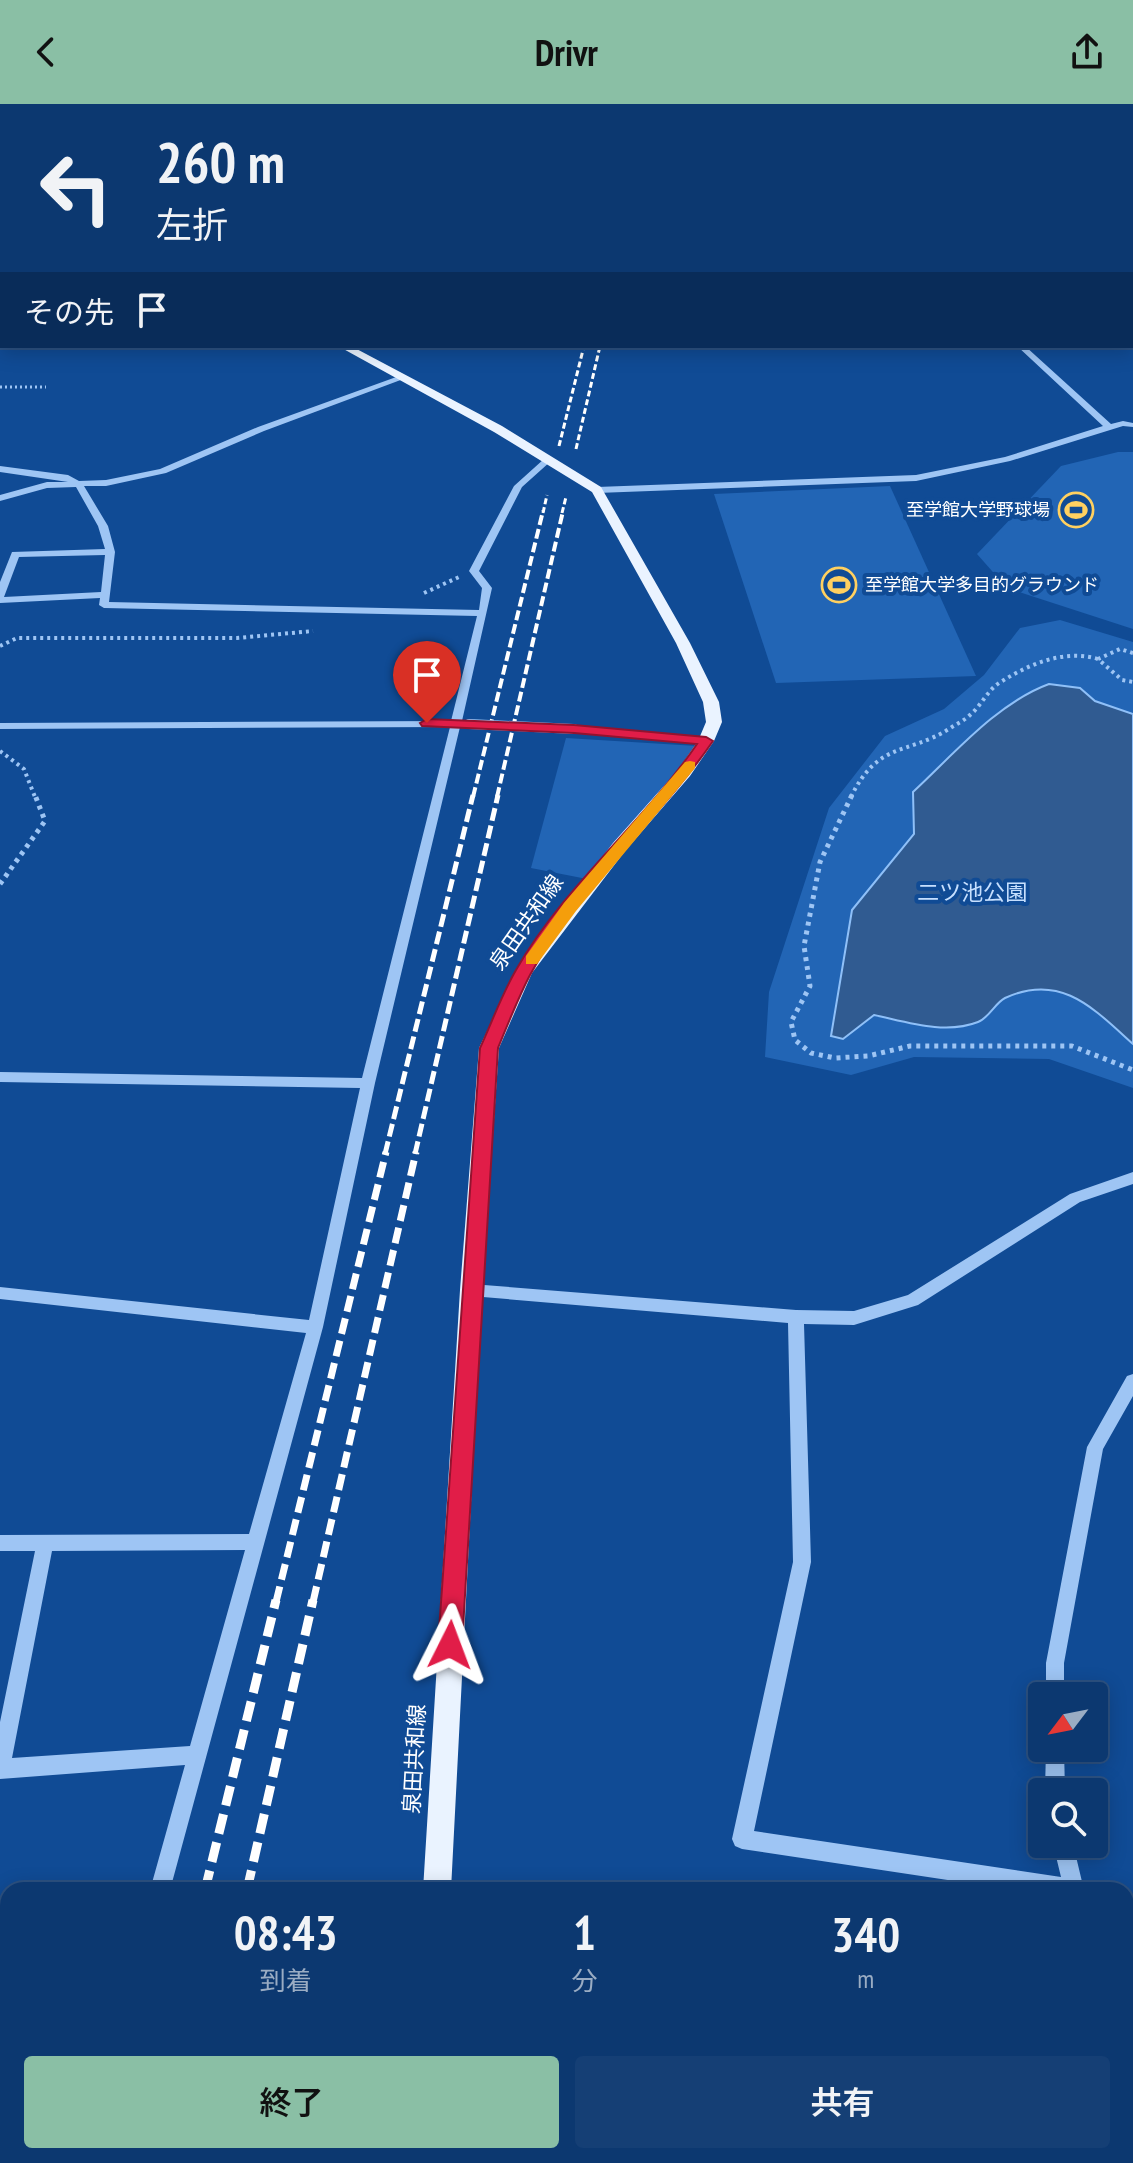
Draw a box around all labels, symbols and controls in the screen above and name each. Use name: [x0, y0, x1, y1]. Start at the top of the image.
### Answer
text: Drivr: [535, 29, 598, 76]
icon: back: [24, 30, 68, 74]
icon: share: [1065, 30, 1109, 74]
text: 260 m: [156, 126, 285, 198]
icon: left: [24, 136, 128, 240]
text: 左折: [156, 201, 228, 248]
icon: arrive: [130, 288, 174, 332]
text: その先: [24, 292, 114, 331]
sports icon: 至学館大学野球場: [1057, 491, 1095, 529]
place label: 至学館大学野球場: [906, 498, 1050, 521]
sports icon: 至学館大学多目的グラウンド: [820, 566, 858, 604]
place label: 至学館大学多目的グラウンド: [865, 573, 1099, 596]
pin: [393, 641, 461, 723]
icon: arrive: [405, 653, 449, 697]
street label: 泉田共和線: [483, 869, 569, 975]
park label: 二ツ池公園: [917, 878, 1027, 906]
position arrow: [408, 1603, 492, 1687]
north arrow: [1028, 1682, 1108, 1762]
map controls: [1028, 1682, 1108, 1858]
street label: 泉田共和線: [397, 1703, 431, 1815]
button: search: [1028, 1778, 1108, 1858]
text: 08:43: [234, 1901, 338, 1963]
text: 1: [573, 1901, 596, 1963]
text: 340: [831, 1903, 900, 1965]
text: m: [857, 1962, 874, 1995]
text: 到着: [260, 1964, 312, 1997]
text: 分: [571, 1964, 598, 1997]
button: 終了: [24, 2056, 559, 2148]
button: 共有: [575, 2056, 1110, 2148]

